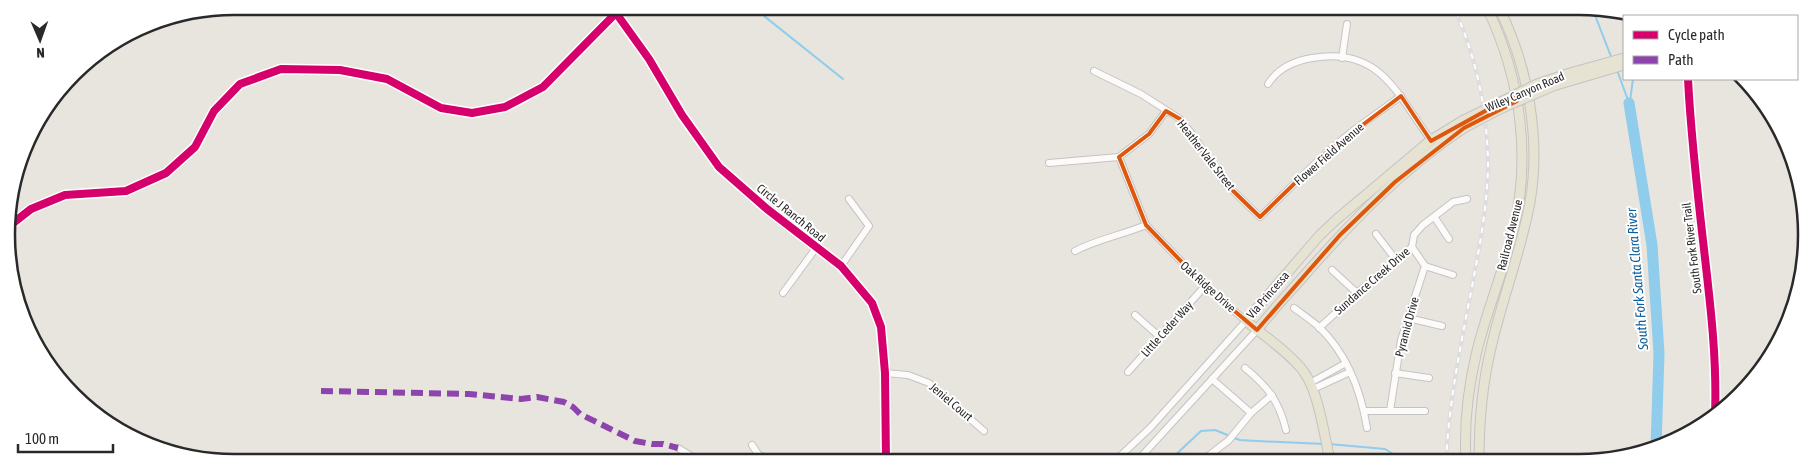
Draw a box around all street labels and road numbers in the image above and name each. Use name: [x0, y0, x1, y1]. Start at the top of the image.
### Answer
street label: Wiley Canyon Road: [1484, 69, 1566, 115]
street label: Heather Vale Street: [1174, 117, 1238, 193]
street label: Flower Field Avenue: [1291, 120, 1367, 188]
street label: Circle J Ranch Road: [754, 181, 828, 245]
street label: Railroad Avenue: [1494, 198, 1526, 272]
street label: South Fork River Trail: [1679, 201, 1705, 294]
street label: Sundance Creek Drive: [1331, 244, 1413, 318]
street label: Oak Ridge Drive: [1178, 259, 1238, 315]
street label: Via Princessa: [1244, 269, 1292, 321]
street label: Pyramid Drive: [1392, 295, 1422, 359]
street label: Little Ceder Way: [1138, 298, 1196, 360]
street label: Jeniel Court: [927, 380, 976, 424]

